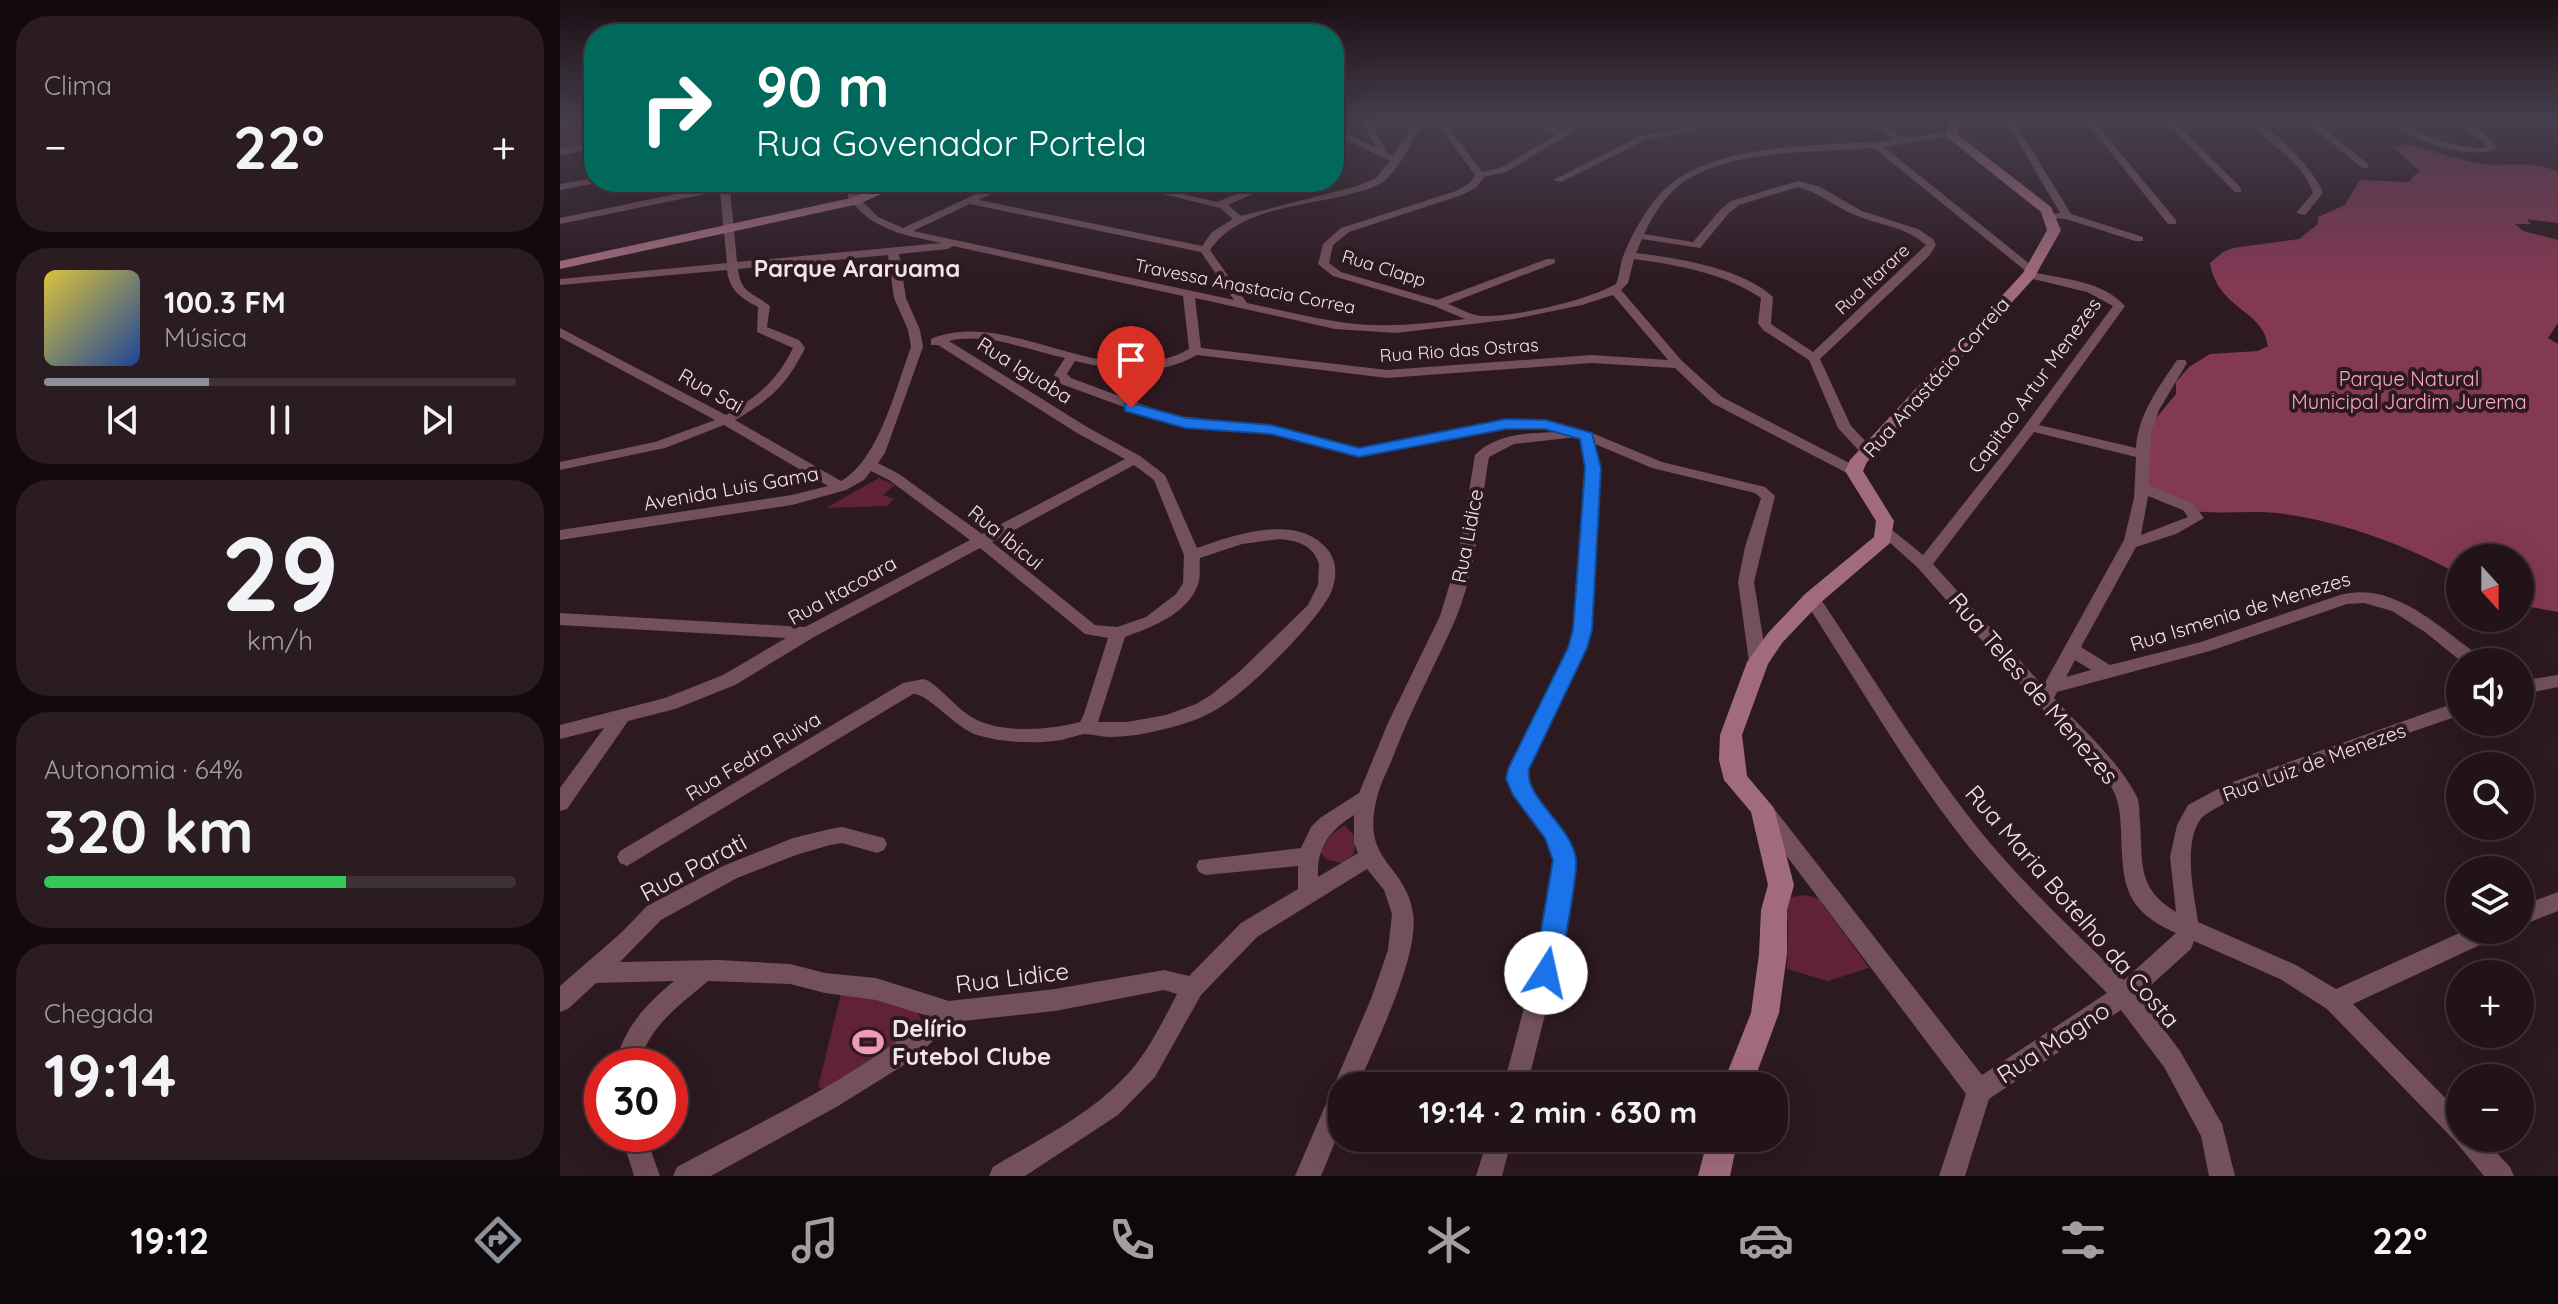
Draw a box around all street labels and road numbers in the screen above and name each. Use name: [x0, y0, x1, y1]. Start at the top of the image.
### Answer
street label: Rua Itarare: [1830, 239, 1914, 319]
street label: Rua Clapp: [1339, 244, 1429, 292]
street label: Travessa Anastacia Correa: [1133, 253, 1357, 319]
street label: Rua Anastácio Correia: [1857, 292, 2015, 462]
street label: Capitao Artur Menezes: [1962, 292, 2106, 478]
street label: Rua Iguaba: [973, 331, 1077, 409]
street label: Rua Rio das Ostras: [1379, 333, 1539, 367]
street label: Rua Sai: [674, 362, 748, 418]
street label: Avenida Luis Gama: [641, 460, 821, 516]
street label: Rua Lidice: [1446, 487, 1488, 585]
street label: Rua Ibicui: [963, 499, 1049, 575]
street label: Rua Itacoara: [783, 550, 901, 630]
street label: Rua Ismenia de Menezes: [2127, 566, 2353, 656]
street label: Rua Teles de Menezes: [1943, 586, 2125, 790]
street label: Rua Fedra Ruiva: [681, 706, 825, 806]
street label: Rua Luiz de Menezes: [2219, 717, 2409, 807]
street label: Rua Maria Botelho da Costa: [1959, 778, 2187, 1034]
street label: Rua Parati: [635, 827, 751, 907]
street label: Rua Lidice: [954, 955, 1070, 999]
street label: Rua Magno: [1991, 994, 2115, 1090]

